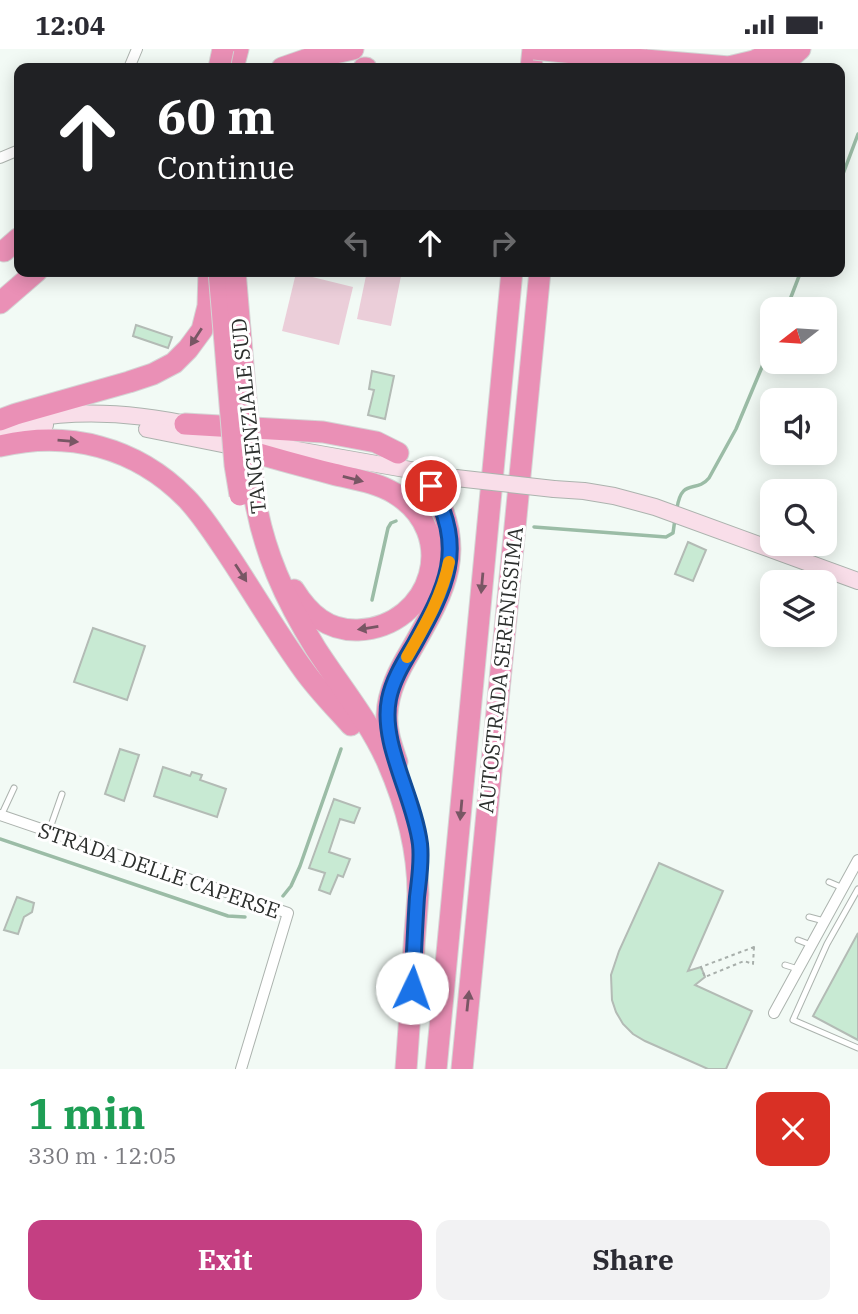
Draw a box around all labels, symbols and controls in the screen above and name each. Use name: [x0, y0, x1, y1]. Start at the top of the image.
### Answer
text: 12:04: [35, 8, 105, 42]
text: 60 m: [157, 84, 275, 147]
icon: ahead: [42, 91, 133, 182]
text: Continue: [157, 146, 295, 188]
icon: left: [338, 224, 376, 262]
icon: ahead: [411, 224, 449, 262]
icon: right: [484, 224, 522, 262]
north arrow: [760, 297, 836, 375]
map controls: [760, 297, 837, 647]
street label: TANGENZIALE SUD: [224, 317, 272, 515]
one-way arrow: [189, 328, 203, 346]
button: sound: [760, 388, 837, 465]
one-way arrow: [57, 436, 79, 447]
pin: [401, 456, 461, 516]
icon: arrive: [412, 467, 450, 505]
one-way arrow: [342, 474, 364, 485]
button: search: [760, 479, 837, 556]
street label: AUTOSTRADA SERENISSIMA: [471, 525, 529, 814]
one-way arrow: [234, 564, 247, 583]
button: layers: [760, 570, 837, 647]
one-way arrow: [476, 572, 487, 594]
one-way arrow: [357, 623, 379, 634]
one-way arrow: [455, 799, 466, 821]
street label: STRADA DELLE CAPERSE: [35, 815, 284, 925]
position arrow: [375, 951, 449, 1025]
one-way arrow: [463, 990, 474, 1012]
text: 1 min: [28, 1086, 146, 1141]
button: close: [756, 1092, 830, 1166]
text: 330 m · 12:05: [28, 1140, 177, 1170]
button: Exit: [28, 1220, 422, 1300]
button: Share: [436, 1220, 830, 1300]

